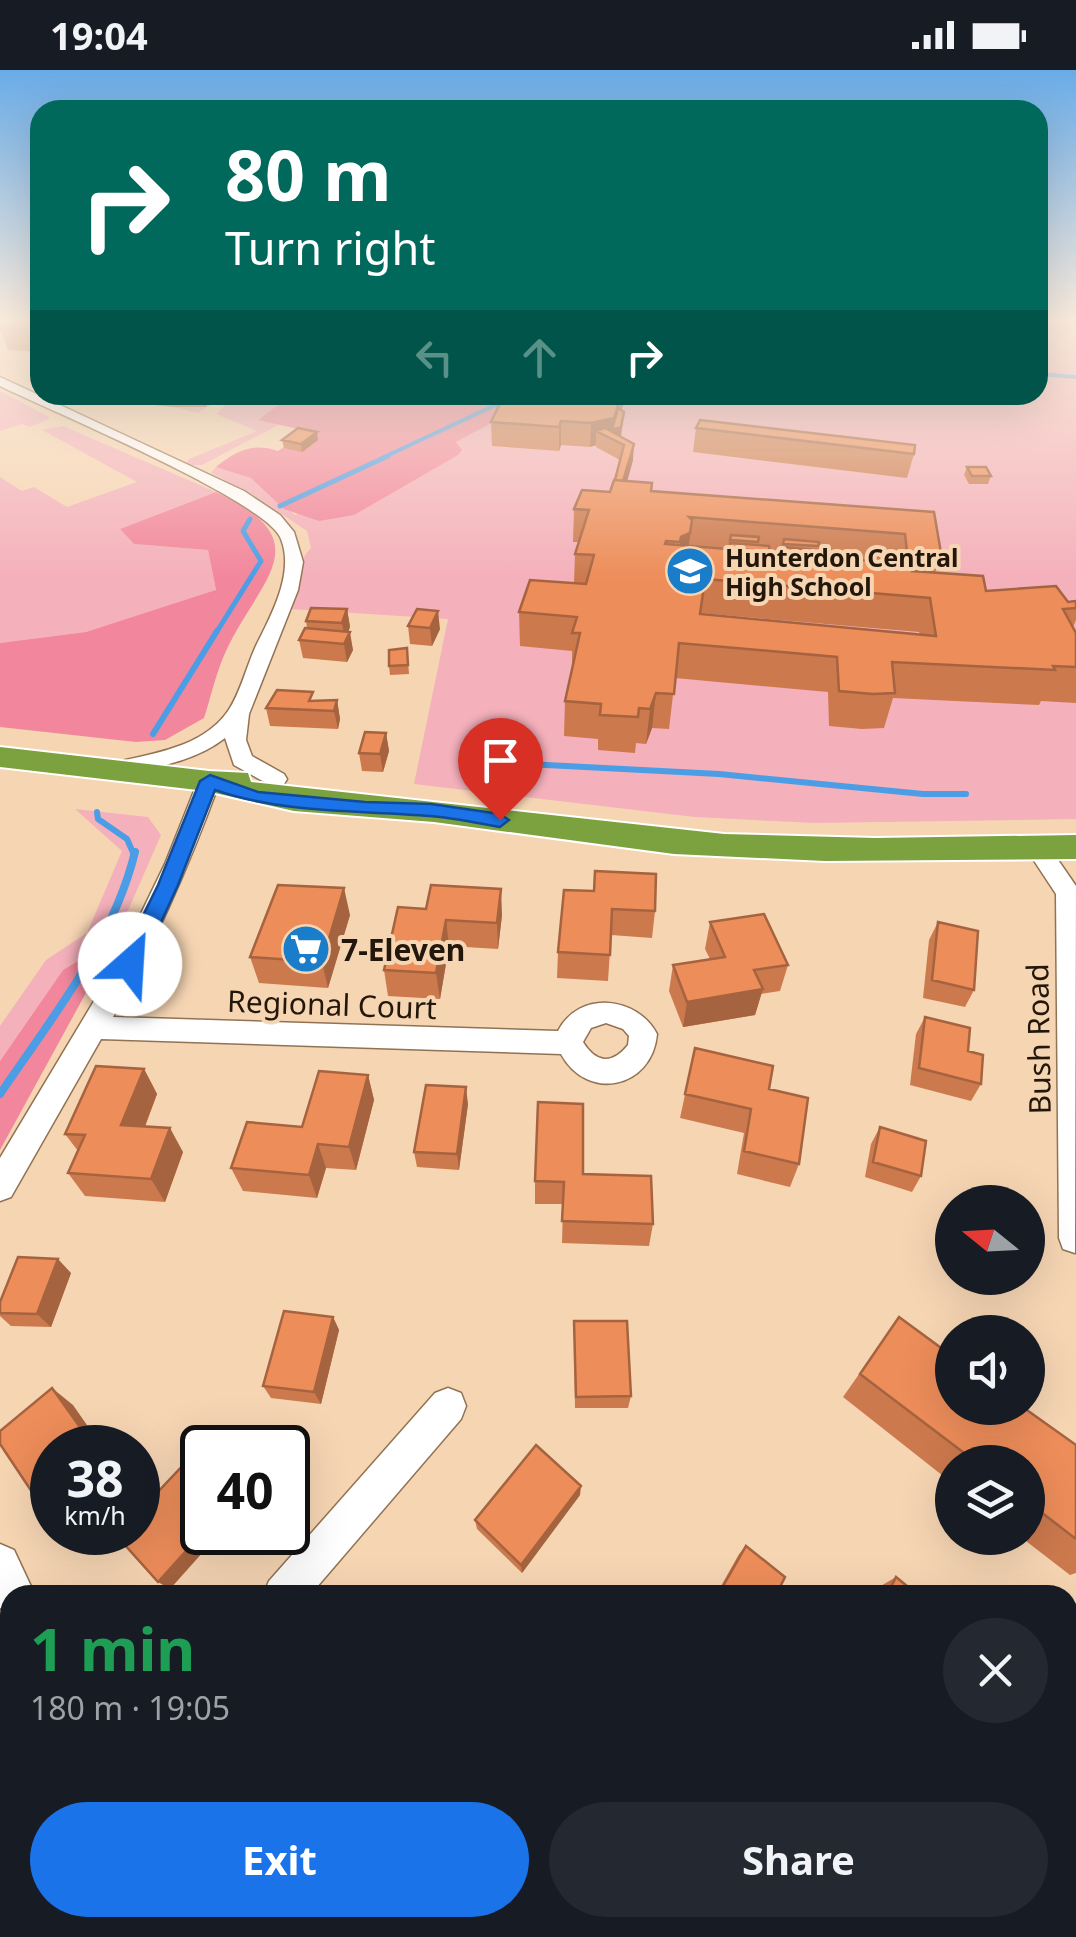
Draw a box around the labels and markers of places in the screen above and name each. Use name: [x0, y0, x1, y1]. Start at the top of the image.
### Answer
place label: Hunterdon Central High School: [725, 540, 958, 603]
school or university icon: Hunterdon Central High School: [664, 545, 716, 597]
pin: [458, 718, 543, 821]
supermarket icon: 7-Eleven: [280, 923, 332, 975]
place label: 7-Eleven: [341, 929, 465, 970]

